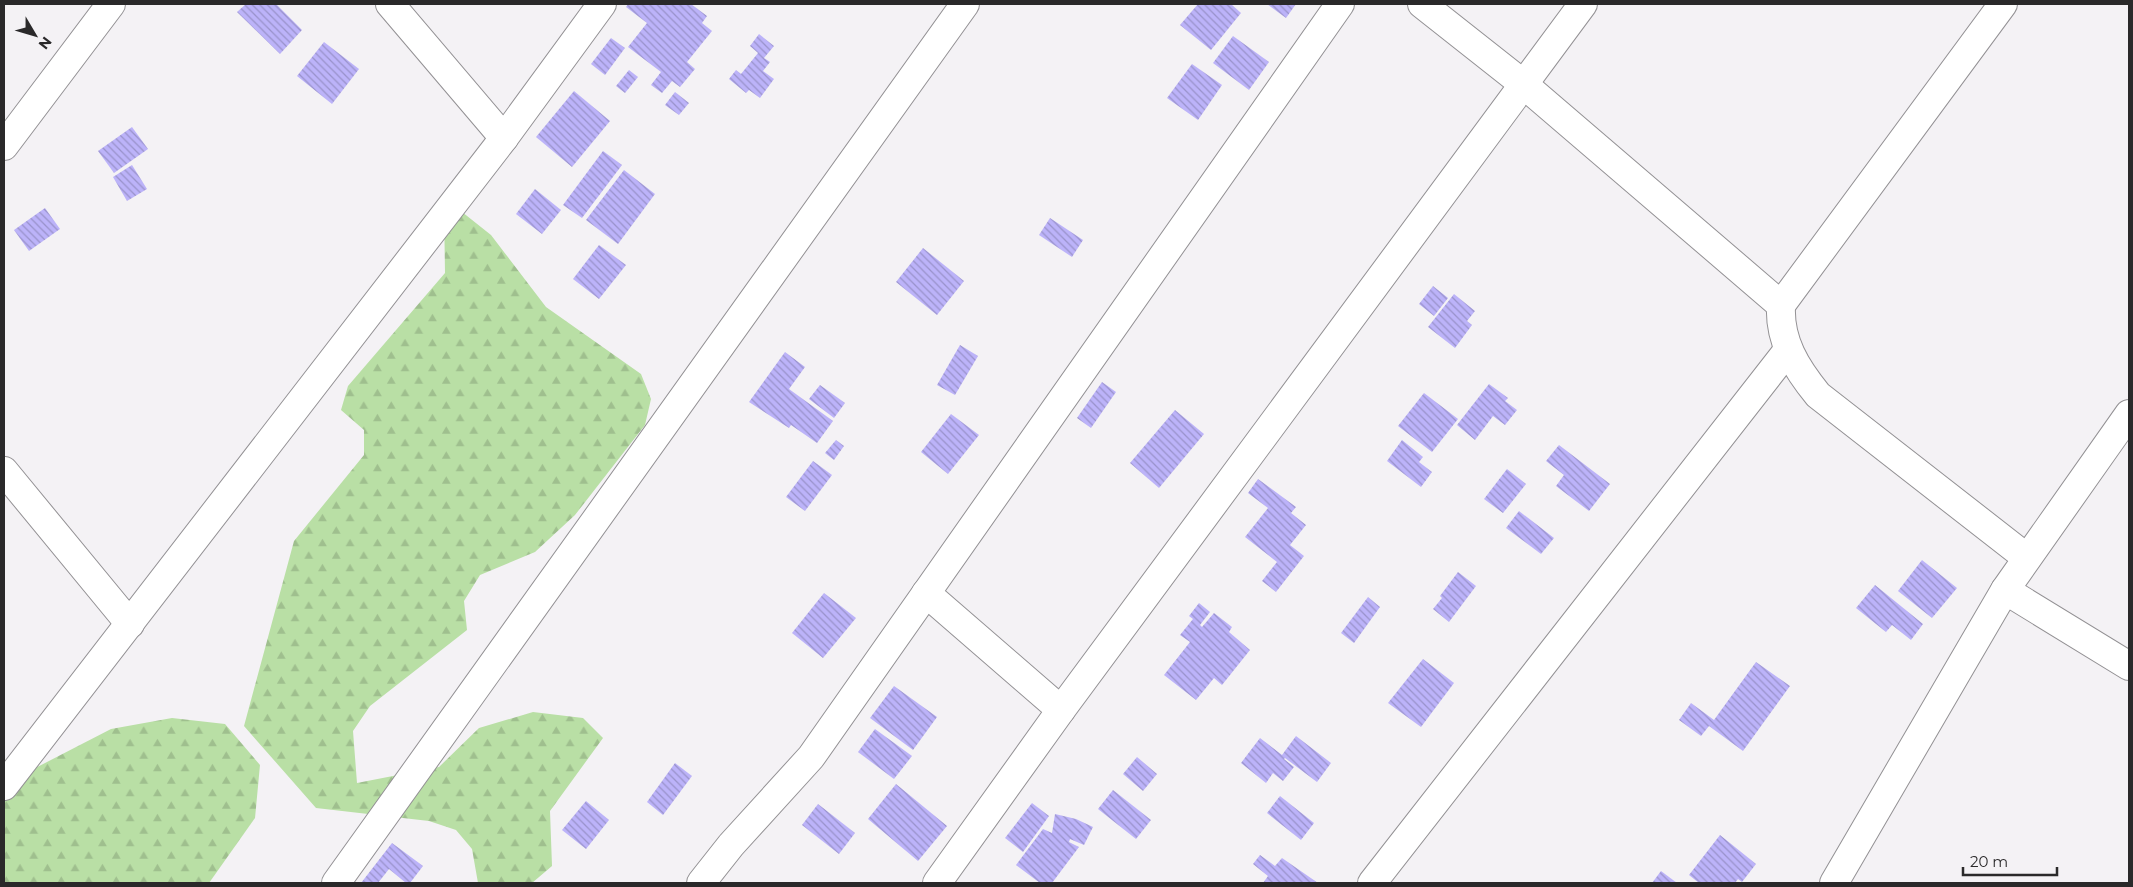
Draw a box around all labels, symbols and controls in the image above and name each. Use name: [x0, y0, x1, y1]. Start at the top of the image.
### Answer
north arrow: [10, 10, 60, 60]
text: N: [35, 33, 56, 53]
scale bar: [1963, 844, 2057, 876]
text: 20 m: [1970, 852, 2008, 871]

